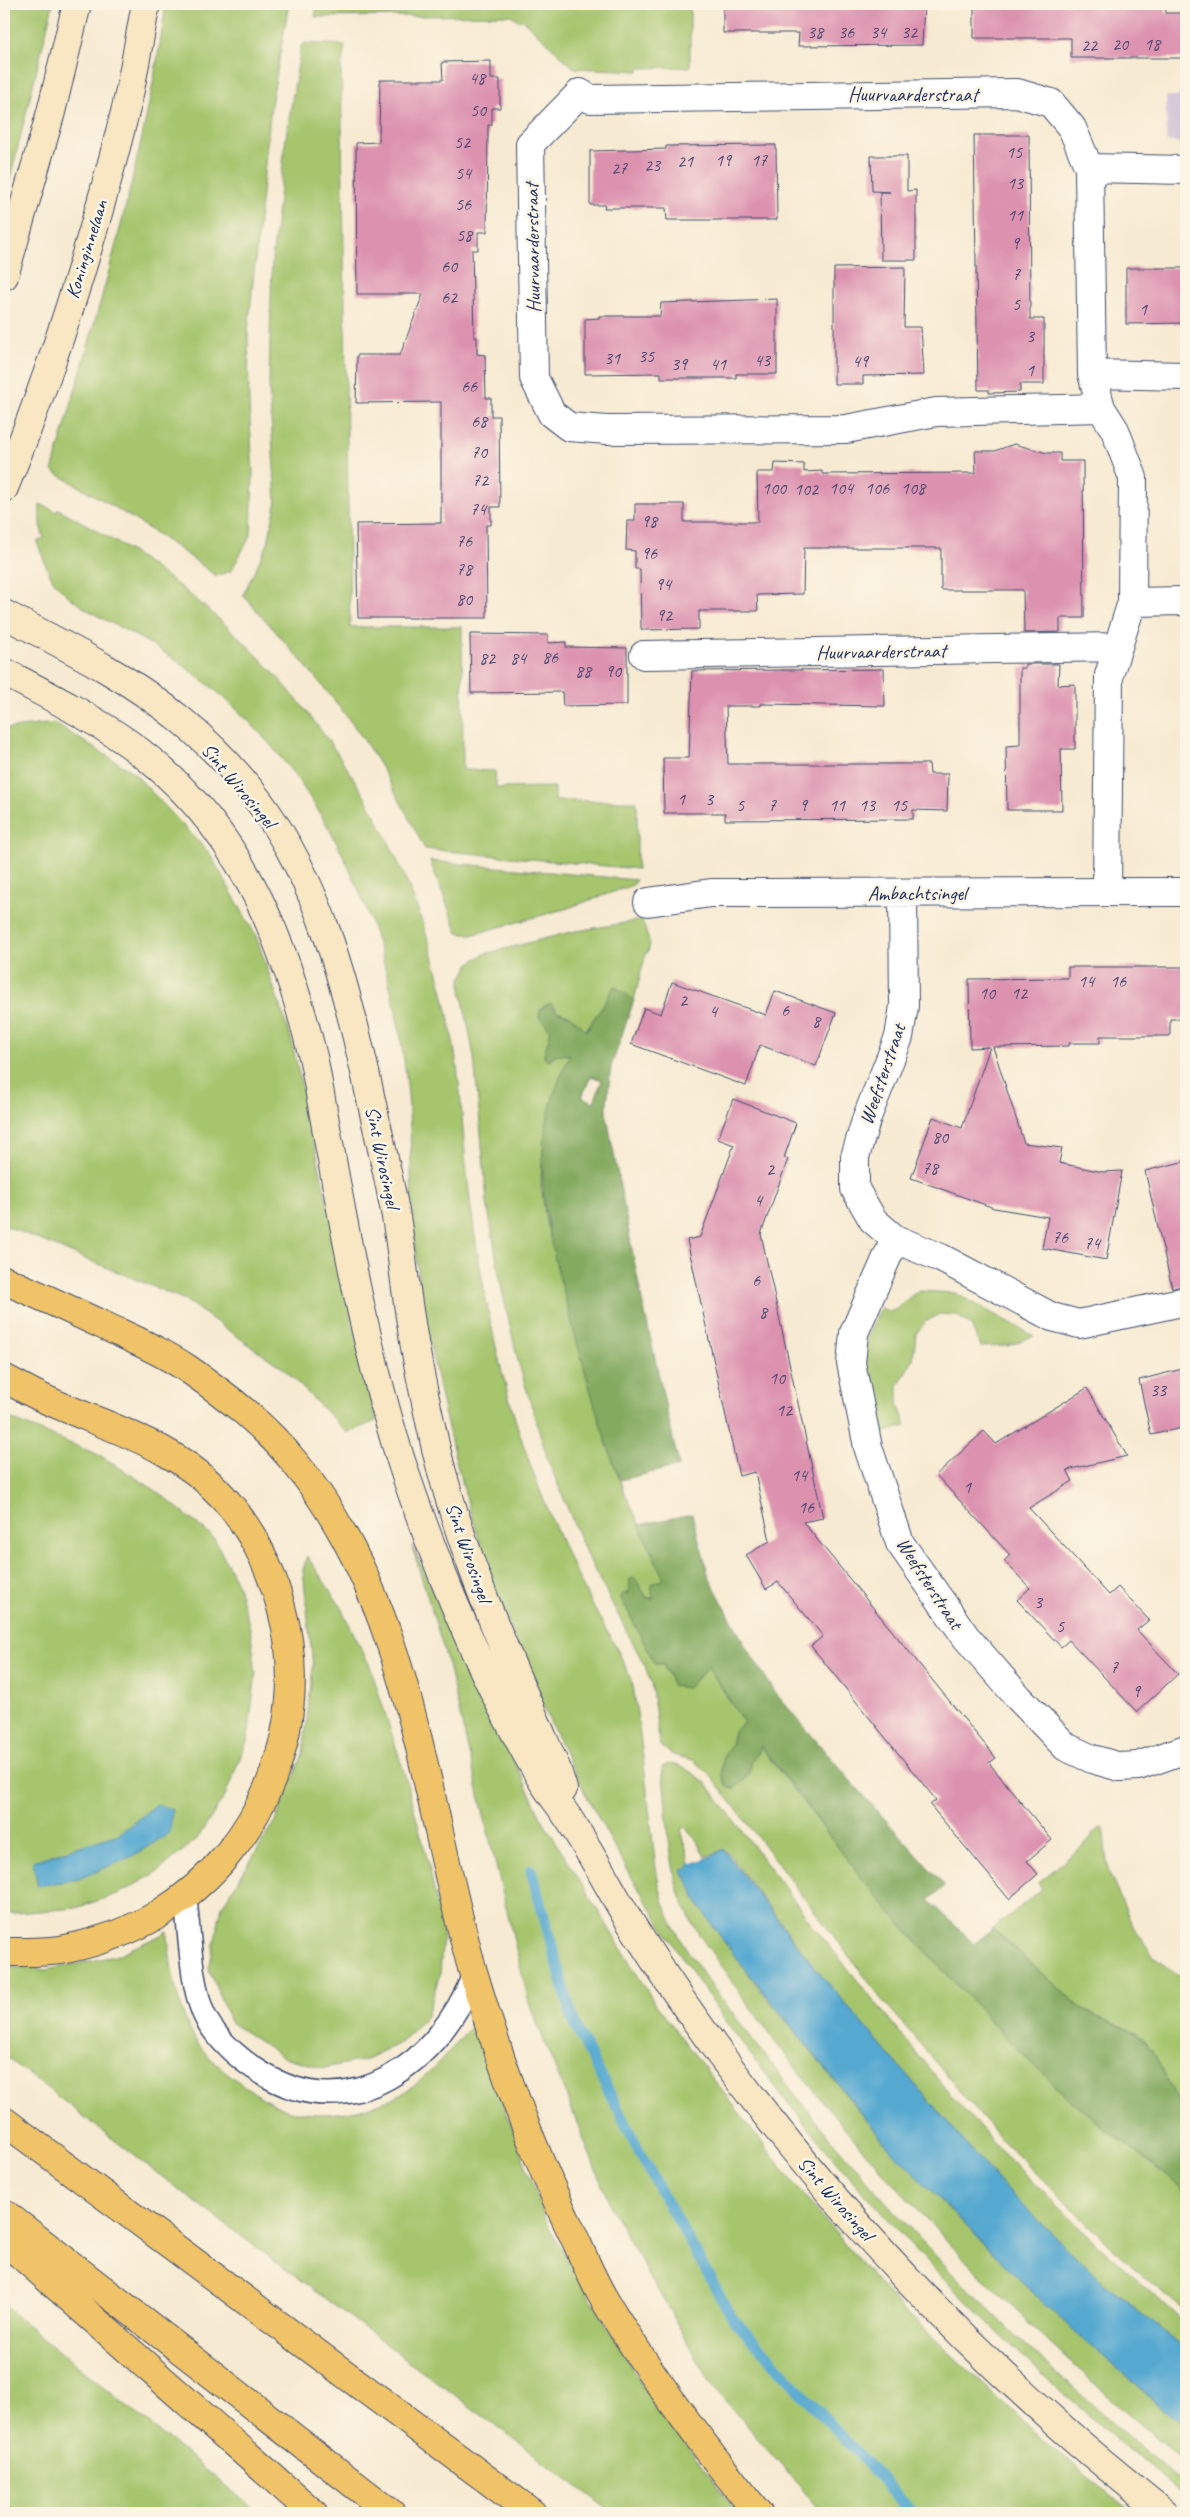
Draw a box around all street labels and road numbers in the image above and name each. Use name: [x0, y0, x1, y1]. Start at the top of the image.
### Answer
street label: Huurvaarderstraat: [848, 82, 981, 107]
street label: Huurvaarderstraat: [519, 180, 546, 313]
street label: Koninginnelaan: [60, 196, 114, 301]
street label: Huurvaarderstraat: [816, 638, 949, 665]
street label: Sint Wirosingel: [196, 738, 284, 836]
street label: Ambachtsingel: [868, 881, 970, 906]
street label: Weefsterstraat: [854, 1018, 912, 1128]
street label: Sint Wirosingel: [360, 1104, 406, 1214]
street label: Sint Wirosingel: [440, 1499, 498, 1608]
street label: Weefsterstraat: [891, 1533, 970, 1636]
street label: Sint Wirosingel: [792, 2151, 881, 2248]

